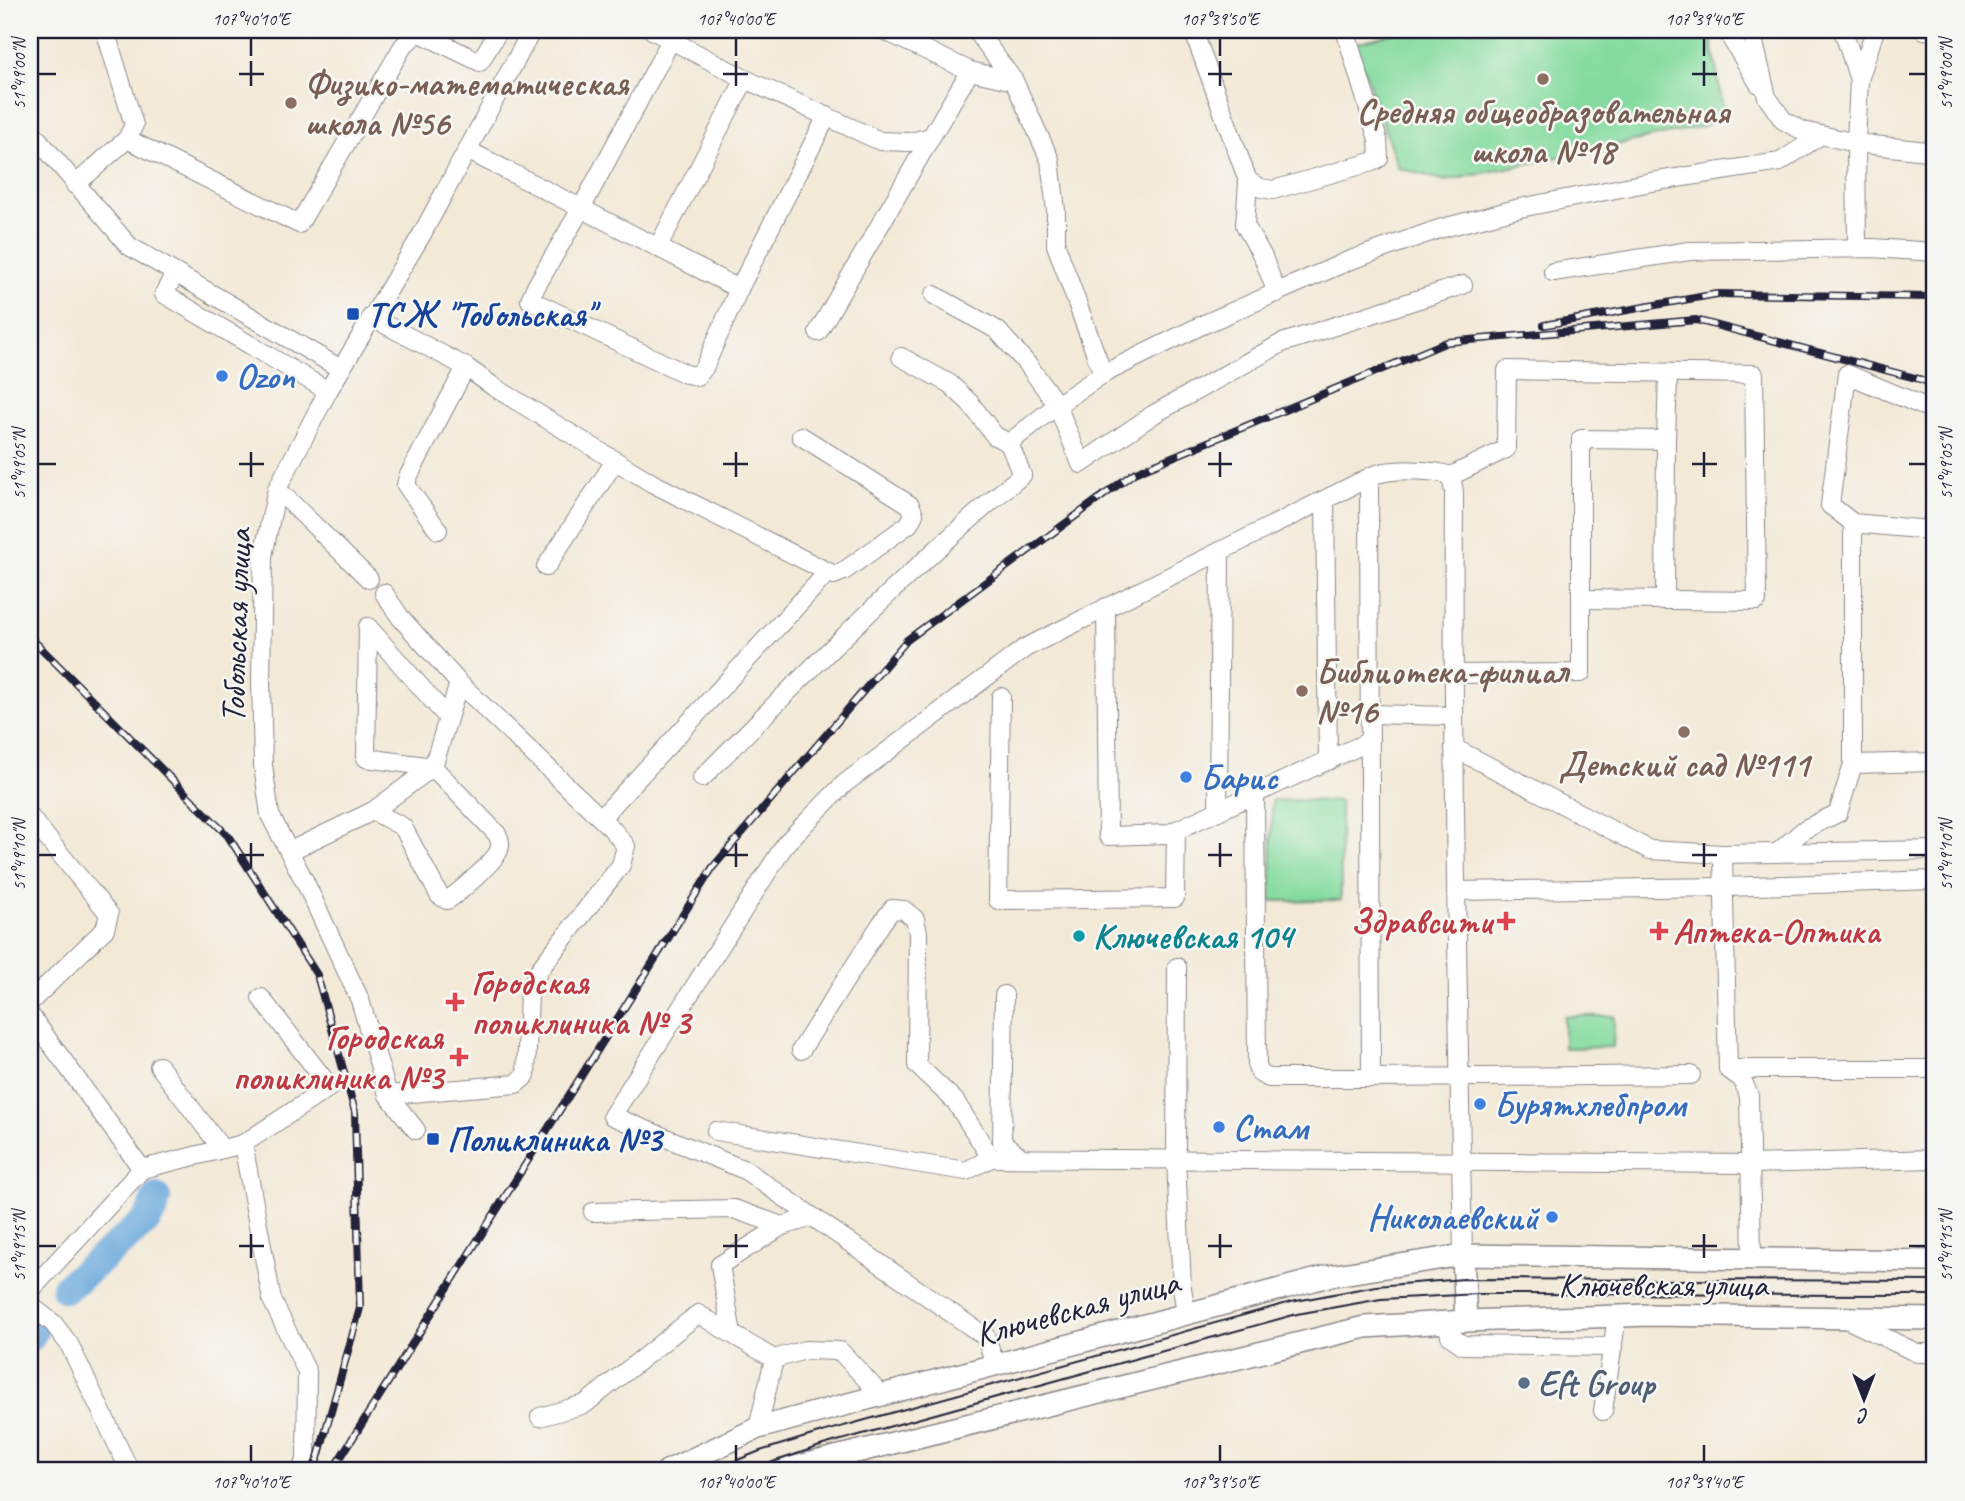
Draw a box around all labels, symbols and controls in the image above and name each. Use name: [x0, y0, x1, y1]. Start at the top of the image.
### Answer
text: 107°40'10"E: [212, 8, 292, 30]
text: 107°40'00"E: [697, 8, 777, 30]
text: 107°39'50"E: [1181, 8, 1261, 30]
text: 107°39'40"E: [1665, 8, 1745, 30]
text: 51°49'00"N: [8, 35, 30, 109]
text: 51°49'00"N: [1935, 35, 1957, 109]
place label: Физико-математическая школа №56: [305, 61, 630, 146]
marker: Средняя общеобразовательная школа №18: [1535, 71, 1551, 87]
place label: Средняя общеобразовательная школа №18: [1357, 89, 1732, 174]
marker: Физико-математическая школа №56: [283, 95, 299, 111]
place label: ТСЖ "Тобольская": [367, 292, 602, 337]
marker: ТСЖ "Тобольская": [345, 306, 361, 322]
place label: Ozon: [236, 354, 295, 399]
marker: Ozon: [214, 368, 230, 384]
text: 51°49'05"N: [8, 425, 30, 499]
text: 51°49'05"N: [1935, 425, 1957, 499]
street label: Тобольская улица: [210, 525, 262, 724]
place label: Библиотека-филиал №16: [1316, 649, 1571, 734]
marker: Библиотека-филиал №16: [1294, 683, 1310, 699]
marker: Детский сад №111: [1676, 724, 1692, 740]
place label: Детский сад №111: [1559, 742, 1813, 787]
place label: Барис: [1200, 755, 1279, 800]
marker: Барис: [1178, 769, 1194, 785]
text: 51°49'10"N: [8, 816, 30, 890]
text: 51°49'10"N: [1935, 816, 1957, 890]
place label: Здравсити: [1351, 899, 1495, 944]
place label: Аптека-Оптика: [1673, 909, 1882, 954]
marker: Здравсити: [1498, 913, 1514, 929]
place label: Ключевская 104: [1093, 914, 1297, 959]
marker: Аптека-Оптика: [1651, 923, 1667, 939]
marker: Ключевская 104: [1071, 928, 1087, 944]
place label: Городская поликлиника № 3: [471, 960, 693, 1045]
marker: Городская поликлиника № 3: [445, 992, 465, 1012]
place label: Городская поликлиника №3: [232, 1015, 446, 1100]
marker: Городская поликлиника №3: [449, 1047, 469, 1067]
place label: Бурятхлебпром: [1494, 1082, 1688, 1127]
marker: Бурятхлебпром: [1472, 1096, 1488, 1112]
place label: Стам: [1233, 1105, 1311, 1150]
place label: Поликлиника №3: [447, 1117, 665, 1162]
marker: Стам: [1211, 1119, 1227, 1135]
marker: Поликлиника №3: [425, 1131, 441, 1147]
place label: Николаевский: [1367, 1195, 1540, 1240]
text: 51°49'15"N: [8, 1207, 30, 1281]
text: 51°49'15"N: [1935, 1207, 1957, 1281]
marker: Николаевский: [1544, 1209, 1560, 1225]
street label: Ключевская улица: [970, 1258, 1187, 1357]
street label: Ключевская улица: [1558, 1262, 1770, 1307]
place label: Eft Group: [1538, 1361, 1657, 1406]
north arrow: [1828, 1364, 1898, 1434]
marker: Eft Group: [1516, 1375, 1532, 1391]
text: С: [1857, 1403, 1869, 1427]
text: 107°40'10"E: [212, 1471, 292, 1493]
text: 107°40'00"E: [697, 1471, 777, 1493]
text: 107°39'50"E: [1181, 1471, 1261, 1493]
text: 107°39'40"E: [1665, 1471, 1745, 1493]

